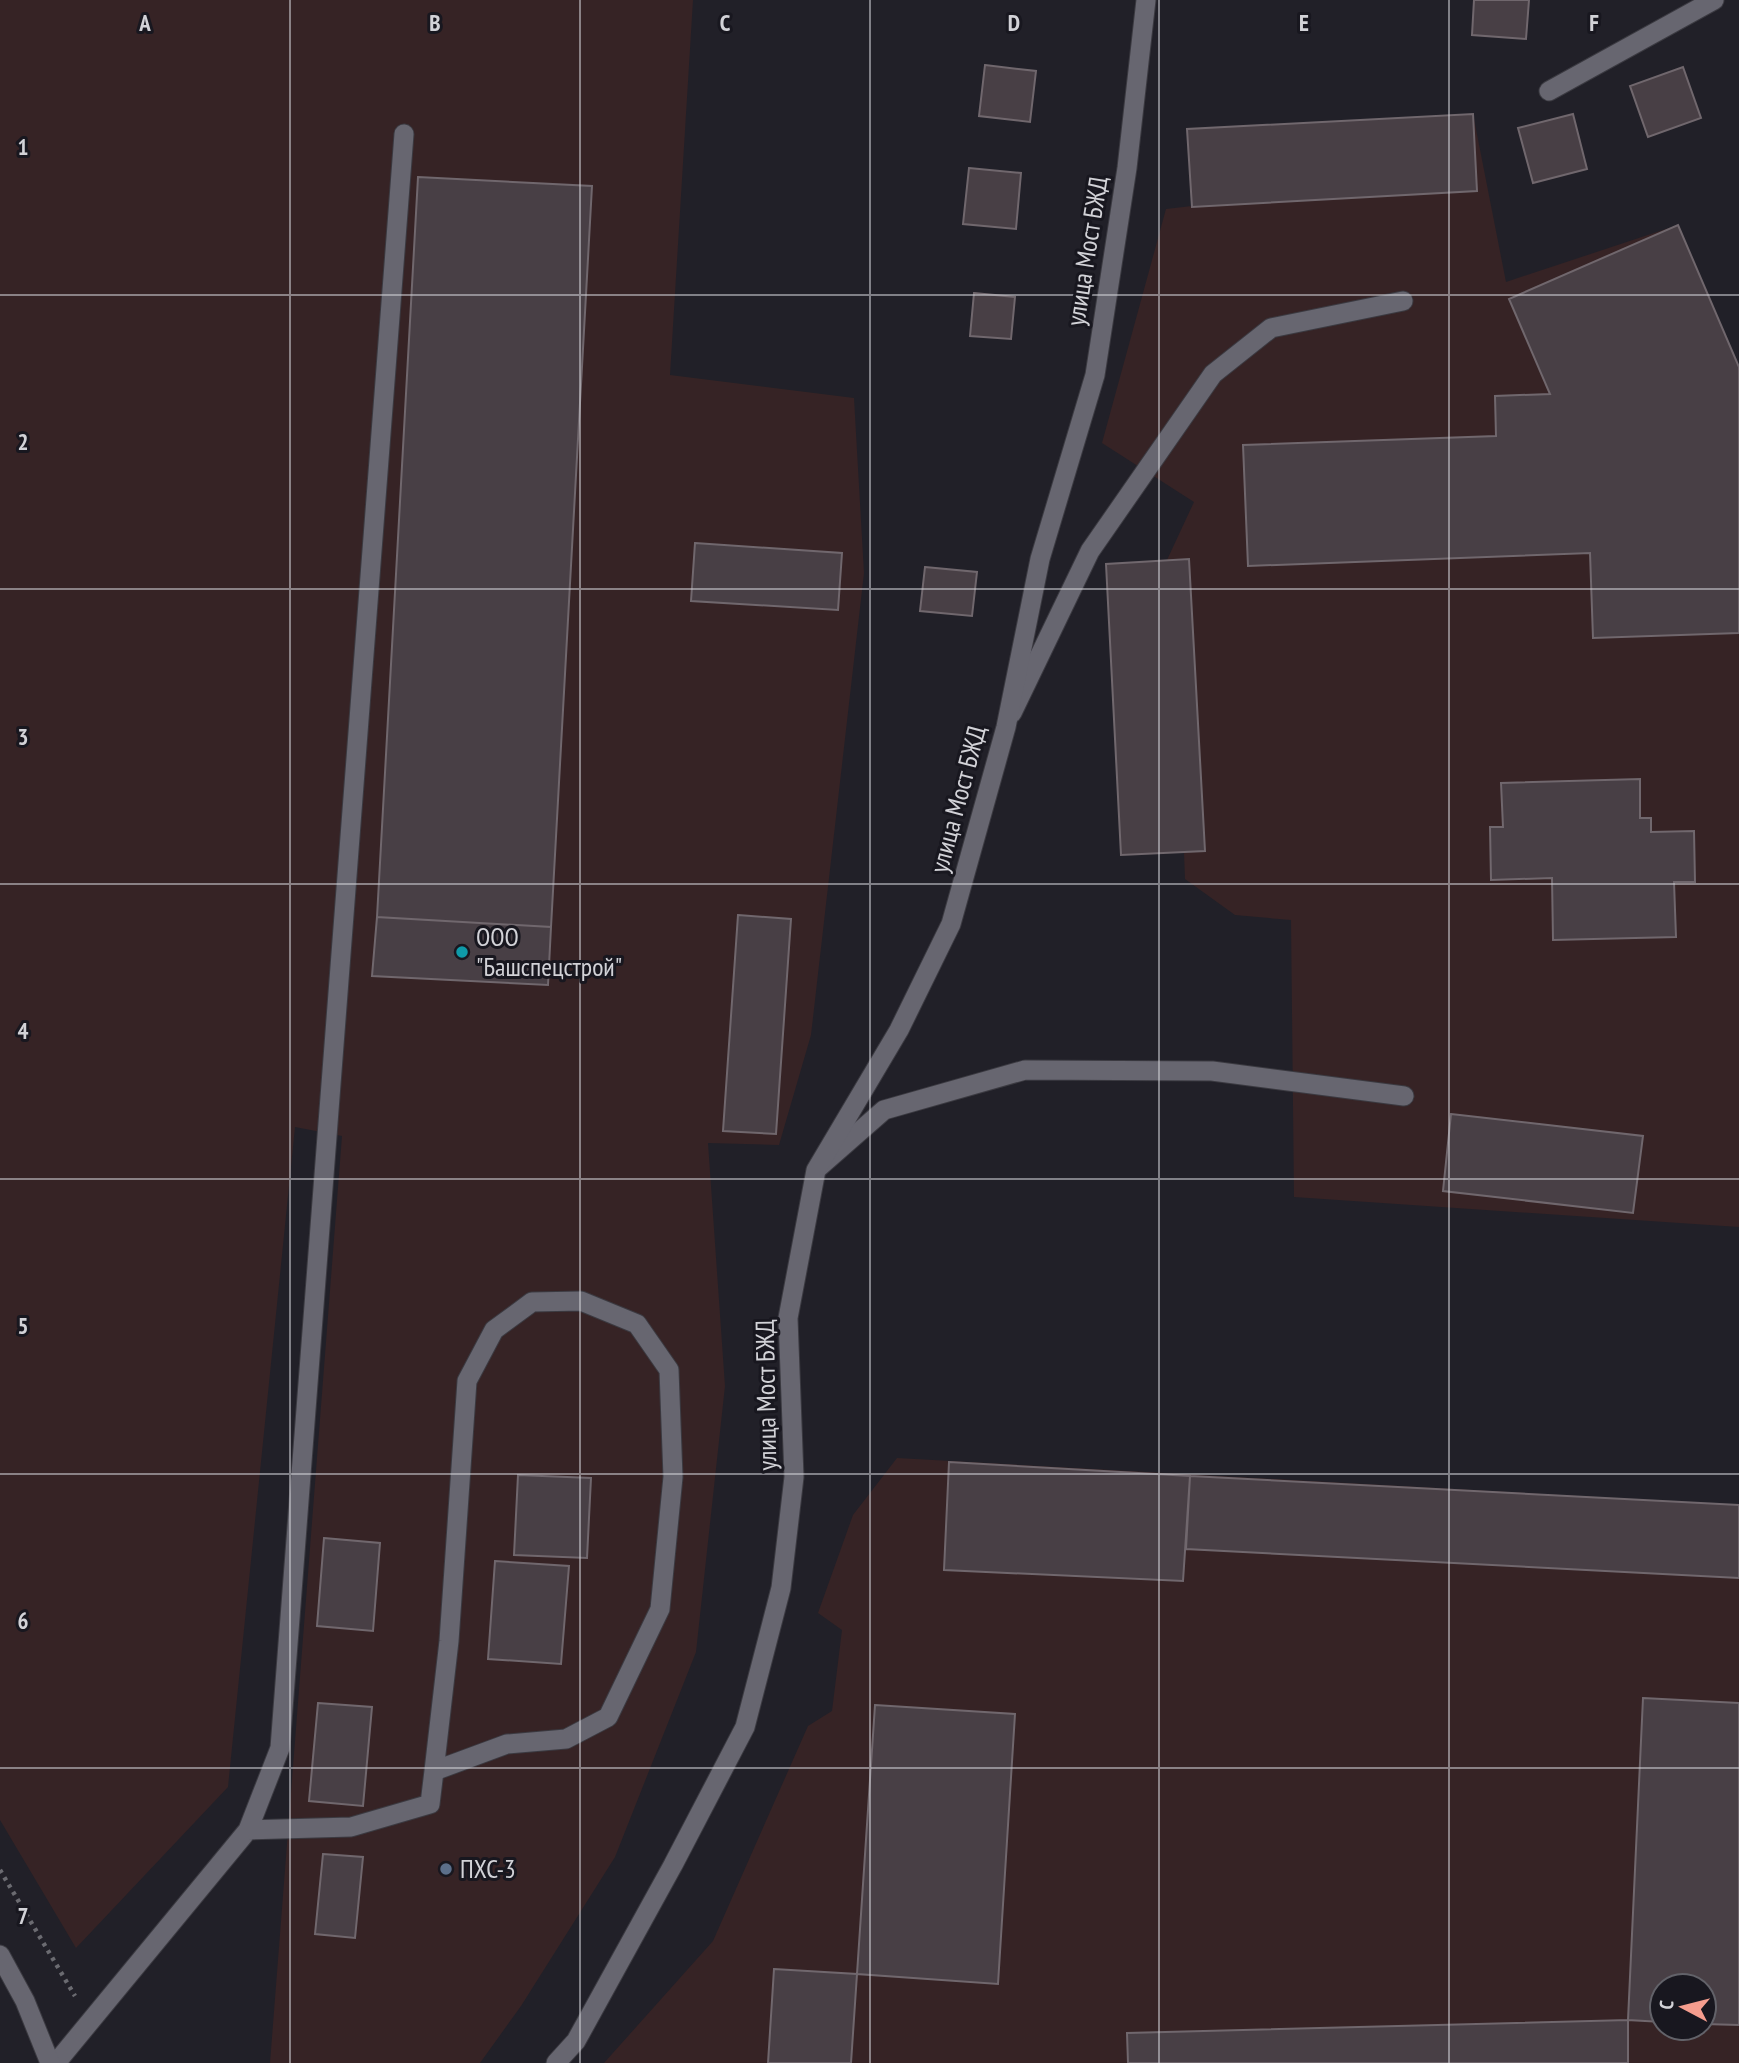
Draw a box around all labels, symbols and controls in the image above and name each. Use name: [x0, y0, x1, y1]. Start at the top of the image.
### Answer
text: A: [138, 8, 151, 37]
text: B: [429, 8, 441, 37]
text: C: [720, 8, 731, 37]
text: D: [1008, 8, 1020, 37]
text: E: [1299, 8, 1309, 37]
text: F: [1589, 8, 1599, 37]
text: 1: [18, 132, 29, 161]
street label: улица Мост БЖД: [1058, 174, 1115, 328]
text: 2: [18, 427, 29, 456]
text: 3: [18, 722, 29, 751]
street label: улица Мост БЖД: [922, 722, 993, 876]
place label: ООО "Башспецстрой": [476, 920, 622, 983]
marker: ООО "Башспецстрой": [454, 944, 470, 960]
text: 4: [18, 1016, 29, 1045]
text: 5: [18, 1311, 29, 1340]
street label: улица Мост БЖД: [748, 1319, 783, 1471]
text: 6: [18, 1606, 29, 1635]
place label: ПХС-3: [460, 1852, 516, 1885]
marker: ПХС-3: [438, 1861, 454, 1877]
text: 7: [18, 1901, 29, 1930]
north arrow: [1648, 1972, 1718, 2042]
text: С: [1654, 1999, 1679, 2011]

